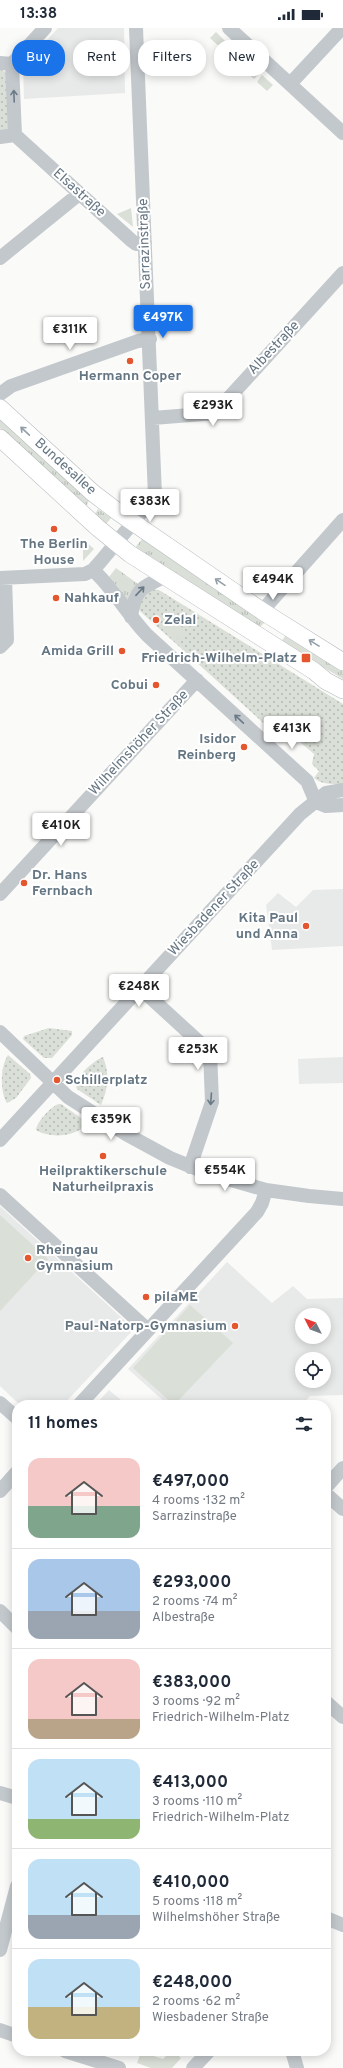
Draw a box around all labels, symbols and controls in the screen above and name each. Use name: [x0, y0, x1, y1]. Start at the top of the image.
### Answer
text: 13:38: [20, 5, 57, 24]
chip: Buy: [12, 40, 65, 76]
chip: Rent: [73, 40, 130, 76]
chip: Filters: [138, 40, 206, 76]
chip: New: [214, 40, 269, 76]
one-way arrow: [11, 90, 18, 103]
street label: Elsastraße: [49, 165, 109, 221]
street label: Sarrazinstraße: [135, 198, 155, 290]
pin: €497K: [135, 305, 191, 339]
text: €497K: [143, 310, 183, 326]
pin: €311K: [42, 317, 98, 351]
street label: Albestraße: [245, 317, 303, 379]
text: €311K: [52, 322, 88, 338]
marker: Hermann Coper: [125, 356, 135, 366]
place label: Hermann Coper: [79, 368, 181, 385]
pin: €293K: [185, 393, 241, 427]
text: €293K: [192, 398, 234, 414]
one-way arrow: [21, 427, 31, 436]
street label: Bundesallee: [31, 435, 99, 499]
pin: €383K: [122, 489, 178, 523]
text: €383K: [129, 494, 171, 510]
marker: The Berlin House: [49, 524, 59, 534]
place label: The Berlin House: [20, 536, 88, 569]
pin: €494K: [245, 567, 301, 601]
text: €494K: [252, 572, 294, 588]
one-way arrow: [214, 578, 225, 586]
one-way arrow: [135, 586, 145, 596]
place label: Nahkauf: [64, 590, 119, 607]
marker: Nahkauf: [51, 593, 61, 603]
place label: Zelal: [164, 612, 196, 629]
marker: Zelal: [151, 615, 161, 625]
one-way arrow: [308, 639, 320, 647]
place label: Amida Grill: [41, 643, 114, 660]
marker: Amida Grill: [117, 646, 127, 656]
place label: Friedrich-Wilhelm-Platz: [141, 650, 297, 667]
marker: Friedrich-Wilhelm-Platz: [300, 652, 312, 664]
place label: Cobui: [111, 677, 148, 694]
marker: Cobui: [151, 680, 161, 690]
street label: Wilhelmshöher Straße: [86, 687, 192, 799]
one-way arrow: [235, 715, 245, 724]
pin: €413K: [264, 716, 320, 750]
text: €413K: [273, 721, 311, 737]
place label: Isidor Reinberg: [177, 731, 236, 764]
marker: Isidor Reinberg: [239, 742, 249, 752]
pin: €410K: [33, 813, 89, 847]
text: €410K: [41, 818, 81, 834]
street label: Wiesbadener Straße: [165, 856, 263, 960]
place label: Dr. Hans Fernbach: [32, 867, 93, 900]
marker: Dr. Hans Fernbach: [19, 878, 29, 888]
place label: Kita Paul und Anna: [236, 910, 298, 943]
marker: Kita Paul und Anna: [301, 921, 311, 931]
pin: €248K: [111, 974, 167, 1008]
text: €248K: [118, 979, 160, 995]
pin: €253K: [170, 1037, 226, 1071]
text: €253K: [177, 1042, 219, 1058]
place label: Schillerplatz: [65, 1072, 148, 1089]
marker: Schillerplatz: [52, 1075, 62, 1085]
one-way arrow: [208, 1092, 215, 1105]
pin: €359K: [83, 1107, 139, 1141]
text: €359K: [90, 1112, 132, 1128]
marker: Heilpraktikerschule Naturheilpraxis: [98, 1151, 108, 1161]
pin: €554K: [197, 1158, 253, 1192]
place label: Heilpraktikerschule Naturheilpraxis: [39, 1163, 167, 1196]
text: €554K: [204, 1163, 246, 1179]
place label: Rheingau Gymnasium: [36, 1242, 113, 1275]
marker: Rheingau Gymnasium: [23, 1253, 33, 1263]
place label: pilaME: [154, 1289, 198, 1306]
marker: pilaME: [141, 1292, 151, 1302]
north arrow: [295, 1308, 331, 1344]
map controls: [295, 1308, 331, 1388]
place label: Paul-Natorp-Gymnasium: [65, 1318, 227, 1335]
marker: Paul-Natorp-Gymnasium: [230, 1321, 240, 1331]
button: locate: [295, 1352, 331, 1388]
text: 11 homes: [28, 1413, 98, 1435]
icon: filters: [293, 1413, 315, 1435]
text: €497,000: [152, 1471, 229, 1493]
icon: home: [60, 1474, 108, 1522]
text: 4 rooms · 132 m²: [152, 1493, 245, 1509]
text: Sarrazinstraße: [152, 1509, 237, 1525]
text: €293,000: [152, 1572, 231, 1594]
icon: home: [60, 1575, 108, 1623]
text: 2 rooms · 74 m²: [152, 1594, 237, 1610]
text: Albestraße: [152, 1610, 215, 1626]
text: €383,000: [152, 1672, 231, 1694]
icon: home: [60, 1675, 108, 1723]
text: 3 rooms · 92 m²: [152, 1694, 240, 1710]
text: Friedrich-Wilhelm-Platz: [152, 1710, 289, 1726]
text: €413,000: [152, 1772, 228, 1794]
icon: home: [60, 1775, 108, 1823]
text: 3 rooms · 110 m²: [152, 1794, 242, 1810]
text: Friedrich-Wilhelm-Platz: [152, 1810, 289, 1826]
text: €410,000: [152, 1872, 230, 1894]
icon: home: [60, 1875, 108, 1923]
text: 5 rooms · 118 m²: [152, 1894, 242, 1910]
text: Wilhelmshöher Straße: [152, 1910, 280, 1926]
text: €248,000: [152, 1972, 232, 1994]
icon: home: [60, 1975, 108, 2023]
text: 2 rooms · 62 m²: [152, 1994, 240, 2010]
text: Wiesbadener Straße: [152, 2010, 269, 2026]

